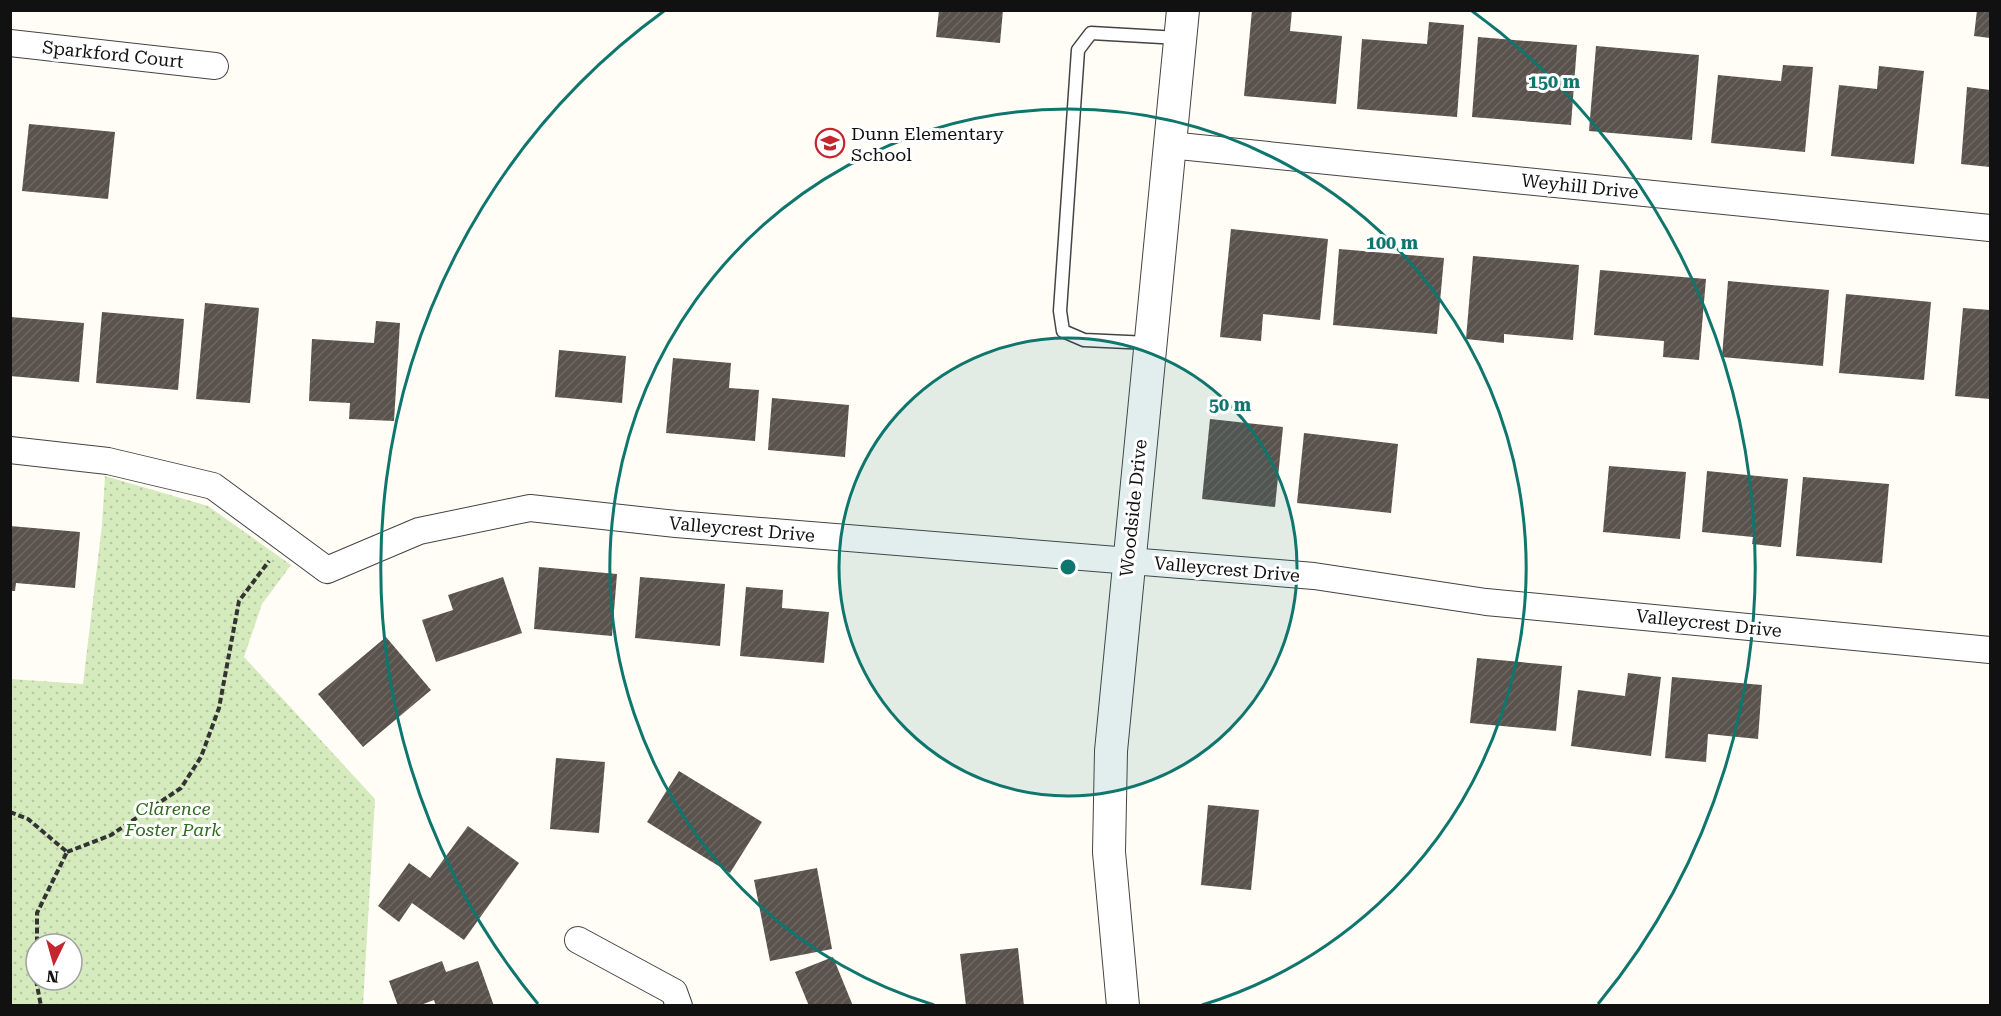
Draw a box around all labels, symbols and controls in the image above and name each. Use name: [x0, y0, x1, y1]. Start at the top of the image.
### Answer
street label: Sparkford Court: [41, 36, 185, 72]
text: 150 m: [1528, 71, 1581, 92]
place label: Dunn Elementary School: [851, 123, 1004, 165]
school or university icon: Dunn Elementary School: [814, 127, 846, 159]
street label: Weyhill Drive: [1520, 169, 1640, 203]
text: 100 m: [1366, 232, 1419, 253]
text: 50 m: [1209, 394, 1252, 415]
street label: Woodside Drive: [1115, 438, 1151, 578]
street label: Valleycrest Drive: [668, 512, 816, 546]
street label: Valleycrest Drive: [1153, 552, 1301, 586]
centre of rings: [1058, 557, 1078, 577]
street label: Valleycrest Drive: [1635, 605, 1783, 641]
park label: Clarence Foster Park: [124, 798, 221, 840]
north arrow: [24, 932, 84, 992]
text: N: [46, 966, 60, 986]

